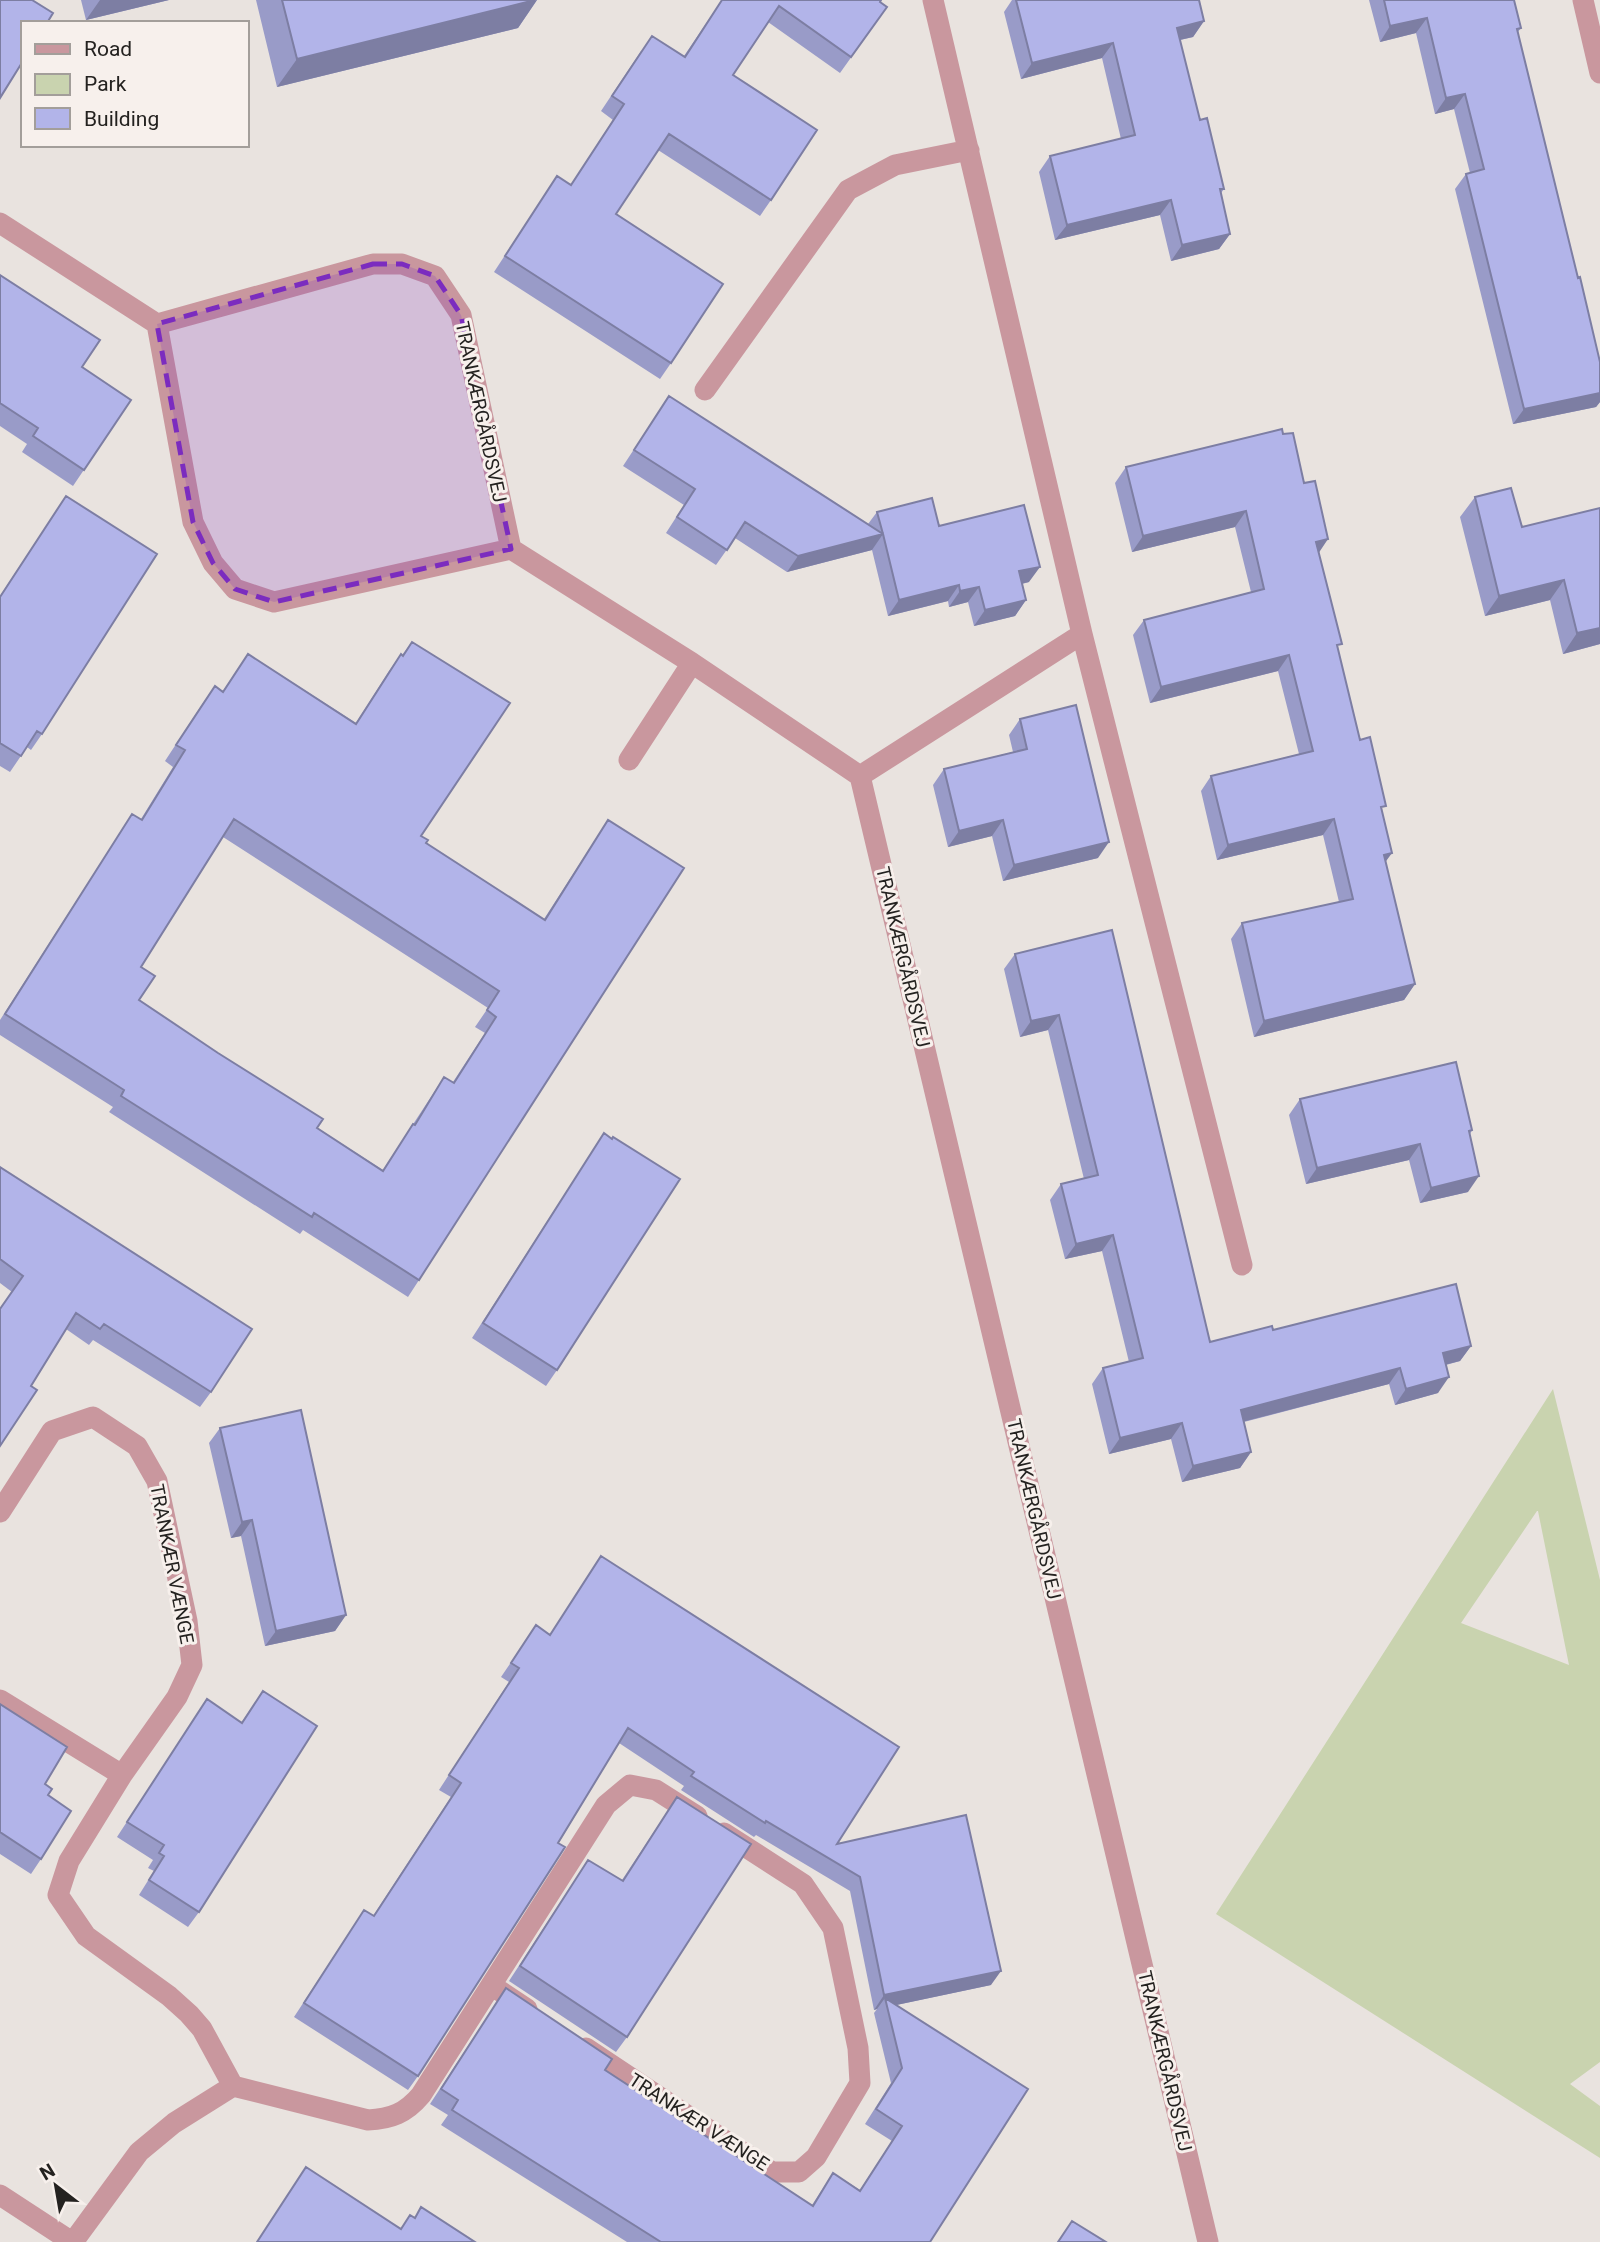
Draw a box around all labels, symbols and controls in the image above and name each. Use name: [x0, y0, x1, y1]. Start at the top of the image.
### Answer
legend: [21, 21, 248, 147]
text: Road: [84, 37, 132, 61]
text: Park: [84, 72, 127, 96]
text: Building: [84, 107, 159, 131]
street label: TRANKÆRGÅRDSVEJ: [451, 319, 511, 505]
street label: TRANKÆRGÅRDSVEJ: [871, 864, 935, 1050]
street label: TRANKÆRGÅRDSVEJ: [1002, 1416, 1066, 1602]
street label: TRANKÆR VÆNGE: [145, 1482, 199, 1646]
street label: TRANKÆRGÅRDSVEJ: [1133, 1968, 1197, 2154]
street label: TRANKÆR VÆNGE: [625, 2068, 773, 2176]
north arrow: [21, 2151, 91, 2221]
text: N: [36, 2159, 59, 2185]

